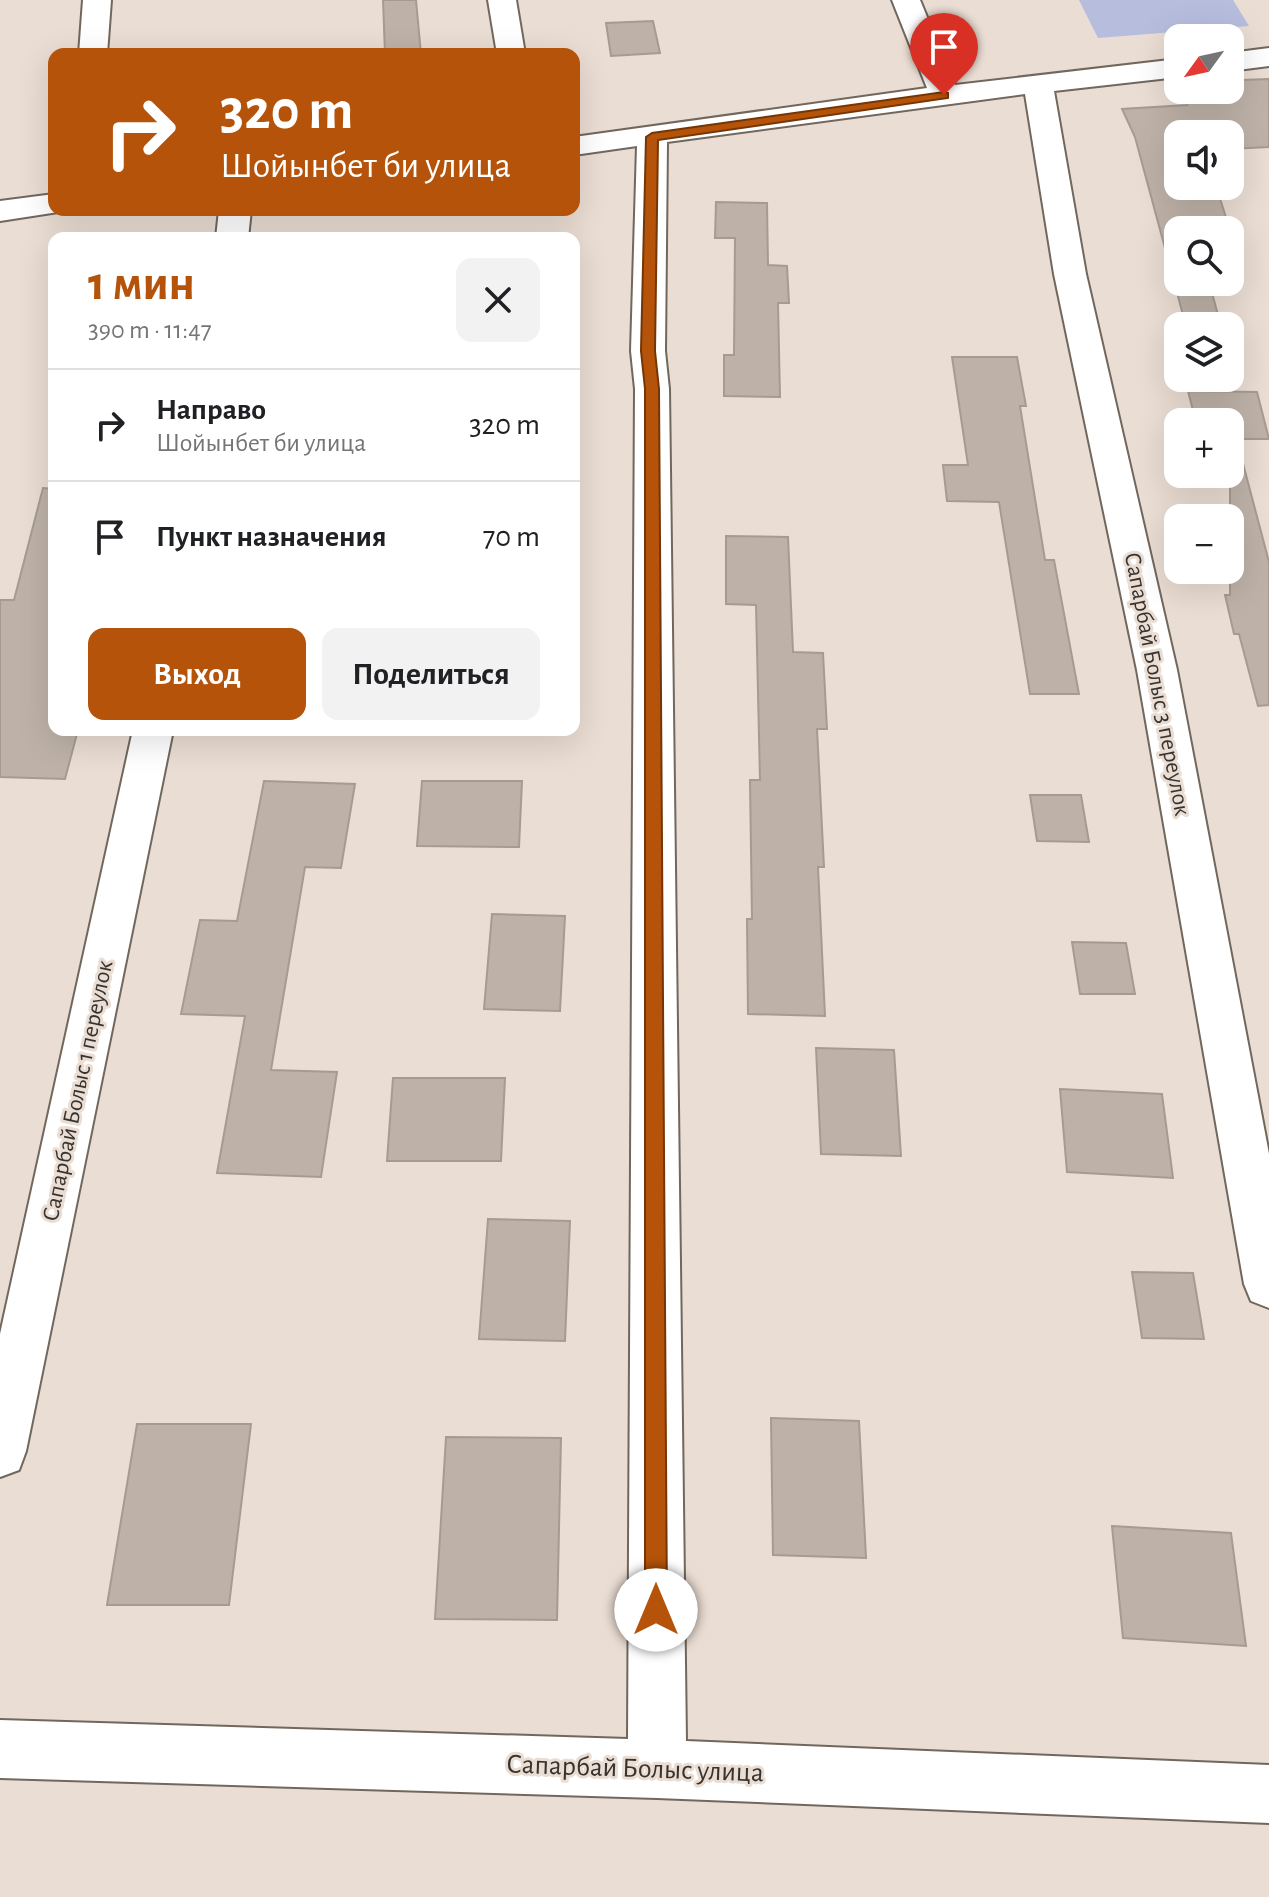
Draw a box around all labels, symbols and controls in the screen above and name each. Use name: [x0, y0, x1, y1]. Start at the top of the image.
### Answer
pin: [910, 13, 978, 95]
north arrow: [1164, 24, 1244, 104]
map controls: [1164, 24, 1244, 584]
icon: arrive: [922, 25, 966, 69]
icon: right: [88, 80, 192, 184]
text: 320 m: [220, 83, 353, 139]
button: sound: [1164, 120, 1244, 200]
text: Шойынбет би улица: [220, 148, 511, 184]
button: search: [1164, 216, 1244, 296]
button: close: [456, 258, 540, 342]
text: 1 мин: [88, 261, 195, 309]
button: layers: [1164, 312, 1244, 392]
text: 390 m · 11:47: [88, 317, 211, 343]
text: Направо: [156, 395, 266, 425]
icon: right: [88, 403, 132, 447]
button: +: [1164, 408, 1244, 488]
text: 320 m: [469, 410, 540, 440]
text: Шойынбет би улица: [156, 430, 366, 456]
button: −: [1164, 504, 1244, 584]
icon: arrive: [88, 515, 132, 559]
text: Пункт назначения: [156, 522, 387, 552]
text: 70 m: [483, 522, 540, 552]
street label: Сапарбай Болыс 3 переулок: [1120, 550, 1194, 818]
button: Выход: [88, 628, 306, 720]
button: Поделиться: [322, 628, 540, 720]
street label: Сапарбай Болыс 1 переулок: [39, 958, 117, 1224]
position arrow: [614, 1568, 698, 1652]
street label: Сапарбай Болыс улица: [506, 1751, 765, 1787]

